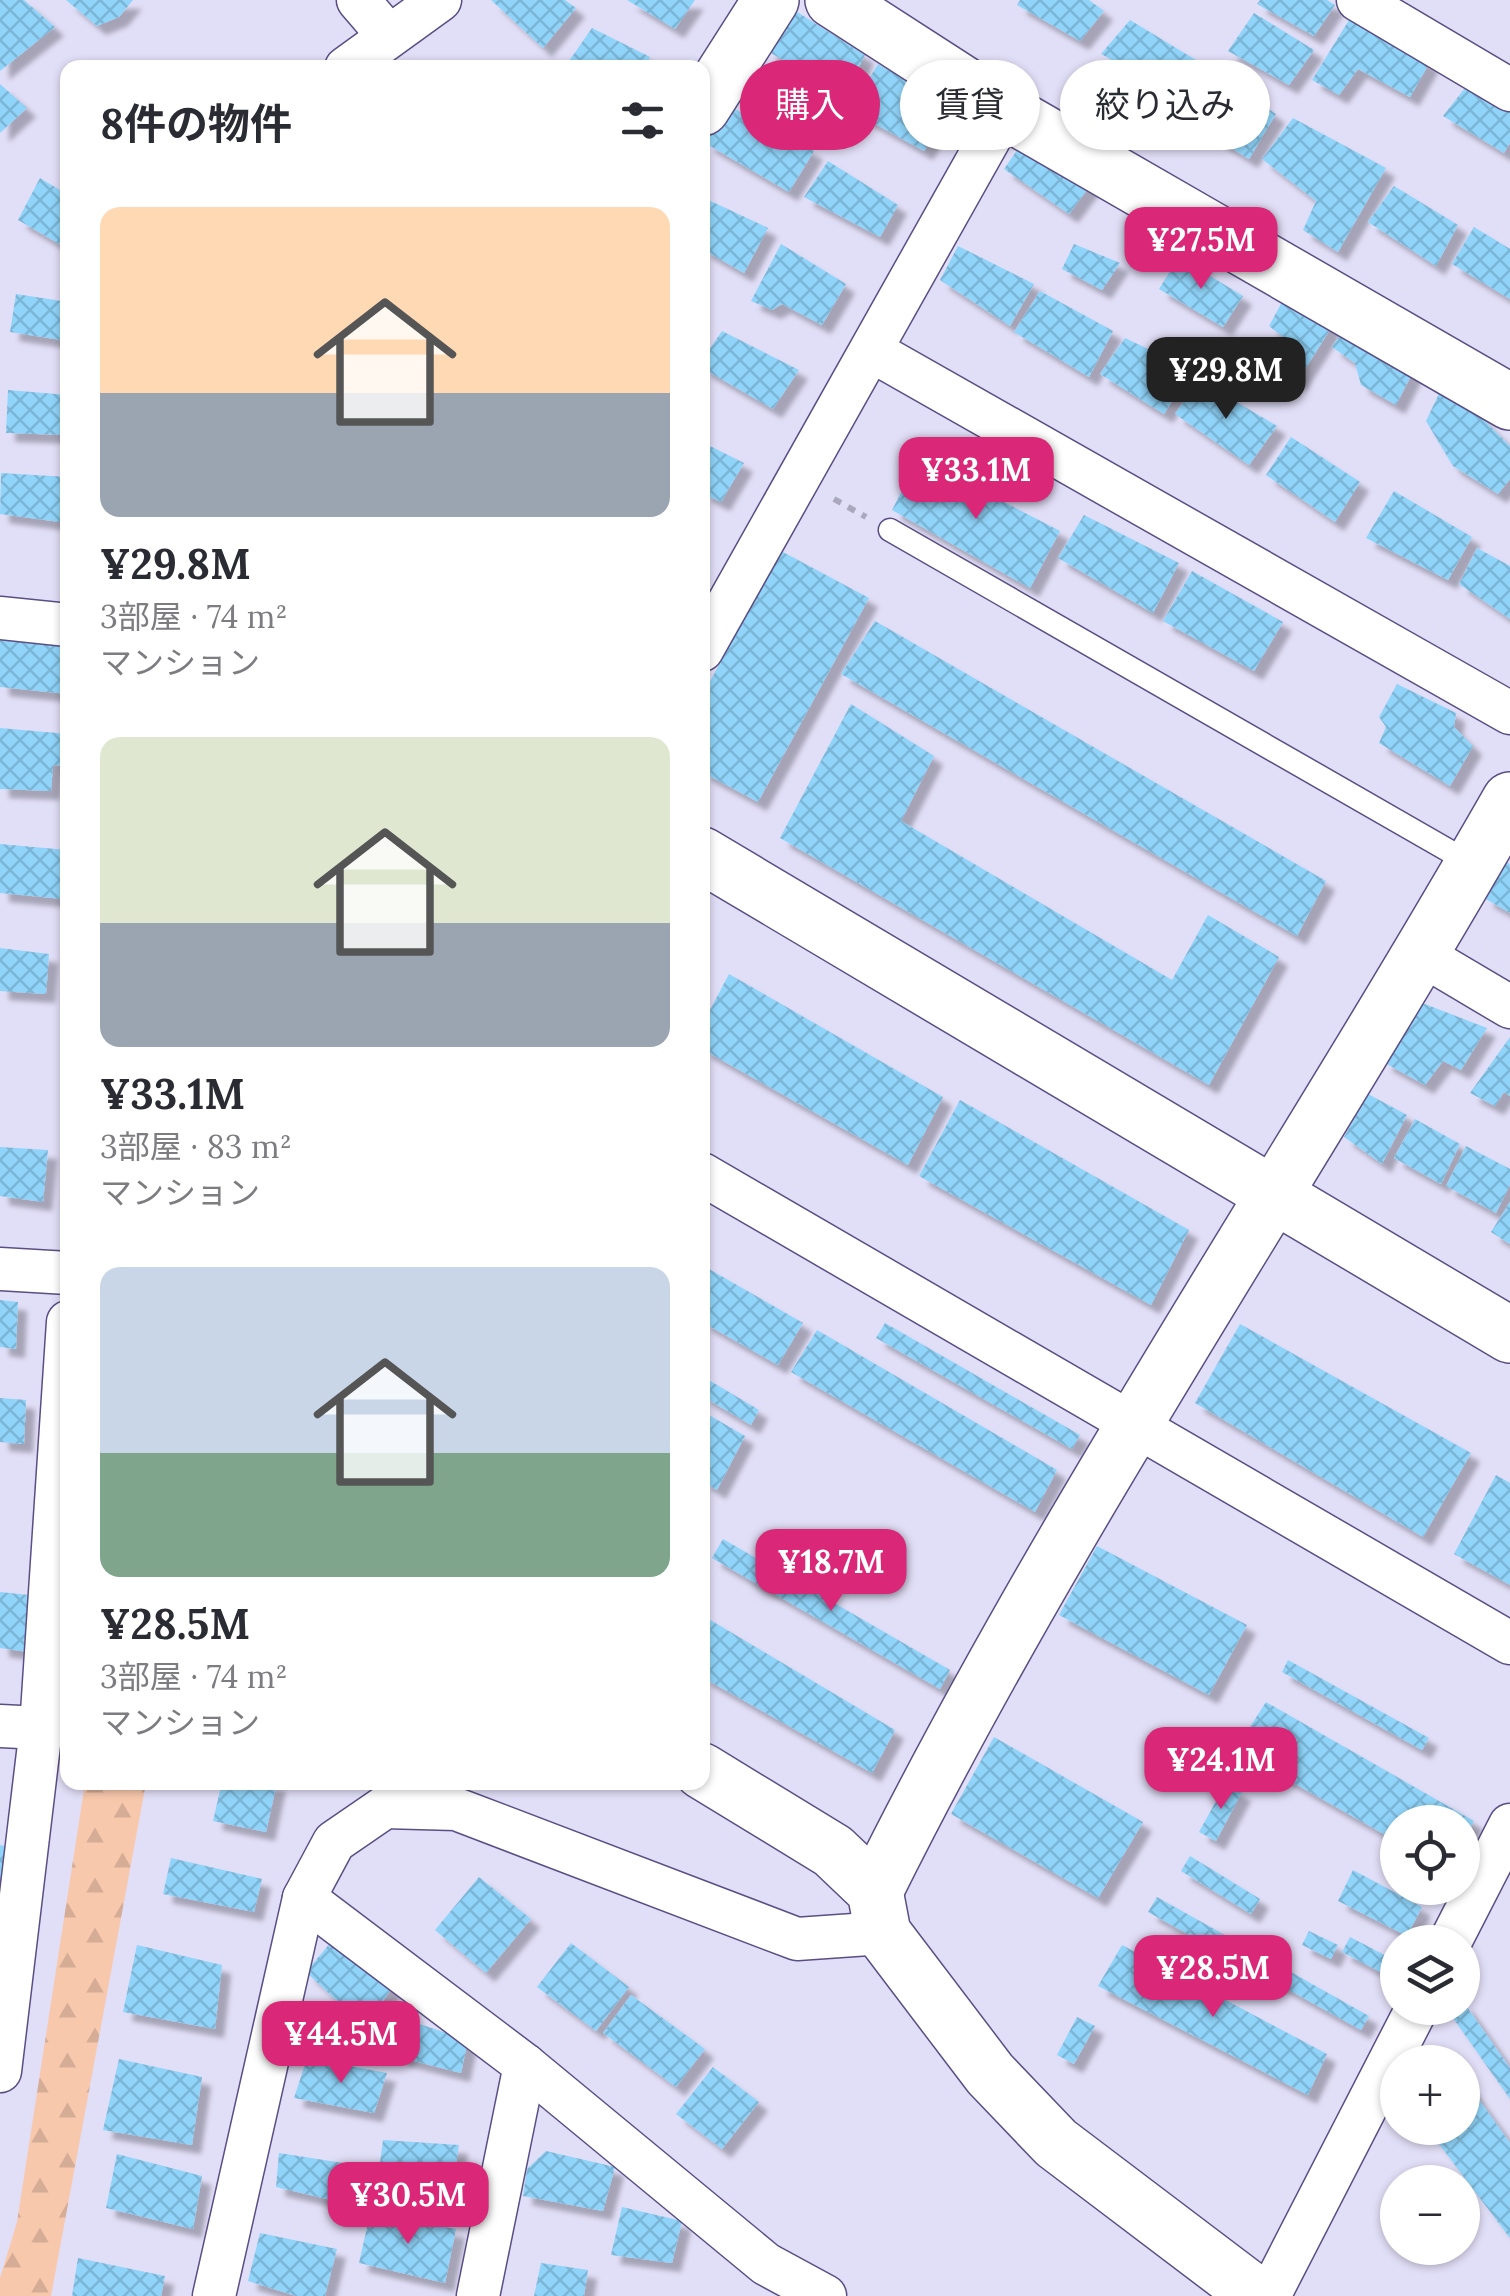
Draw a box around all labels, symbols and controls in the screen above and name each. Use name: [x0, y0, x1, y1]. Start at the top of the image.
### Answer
chip: 購入: [740, 60, 880, 150]
chip: 賃貸: [900, 60, 1040, 150]
chip: 絞り込み: [1060, 60, 1270, 150]
icon: filters: [615, 93, 670, 148]
text: 8件の物件: [100, 97, 292, 151]
pin: ¥27.5M: [1120, 207, 1282, 292]
text: ¥27.5M: [1147, 219, 1256, 260]
icon: home: [295, 272, 475, 452]
pin: ¥29.8M: [1145, 337, 1307, 422]
text: ¥29.8M: [1169, 349, 1283, 390]
pin: ¥33.1M: [895, 437, 1057, 522]
text: ¥33.1M: [921, 449, 1031, 490]
text: ¥29.8M: [100, 537, 251, 591]
text: 3部屋 · 74 m²: [100, 596, 288, 637]
text: マンション: [100, 642, 260, 683]
icon: home: [295, 802, 475, 982]
text: ¥33.1M: [100, 1067, 245, 1121]
text: 3部屋 · 83 m²: [100, 1126, 292, 1167]
text: マンション: [100, 1172, 260, 1213]
icon: home: [295, 1332, 475, 1512]
pin: ¥18.7M: [750, 1529, 912, 1614]
text: ¥18.7M: [777, 1541, 885, 1582]
text: ¥28.5M: [100, 1597, 250, 1651]
text: 3部屋 · 74 m²: [100, 1656, 288, 1697]
text: マンション: [100, 1702, 260, 1743]
pin: ¥24.1M: [1140, 1727, 1302, 1812]
text: ¥24.1M: [1166, 1739, 1276, 1780]
map controls: [1380, 1805, 1480, 2265]
button: locate: [1380, 1805, 1480, 1905]
button: layers: [1380, 1925, 1480, 2025]
pin: ¥28.5M: [1132, 1935, 1294, 2020]
text: ¥28.5M: [1156, 1947, 1270, 1988]
pin: ¥44.5M: [260, 2001, 422, 2086]
text: ¥44.5M: [284, 2013, 398, 2054]
button: +: [1380, 2045, 1480, 2145]
pin: ¥30.5M: [327, 2162, 489, 2247]
button: −: [1380, 2165, 1480, 2265]
text: ¥30.5M: [350, 2174, 466, 2215]

